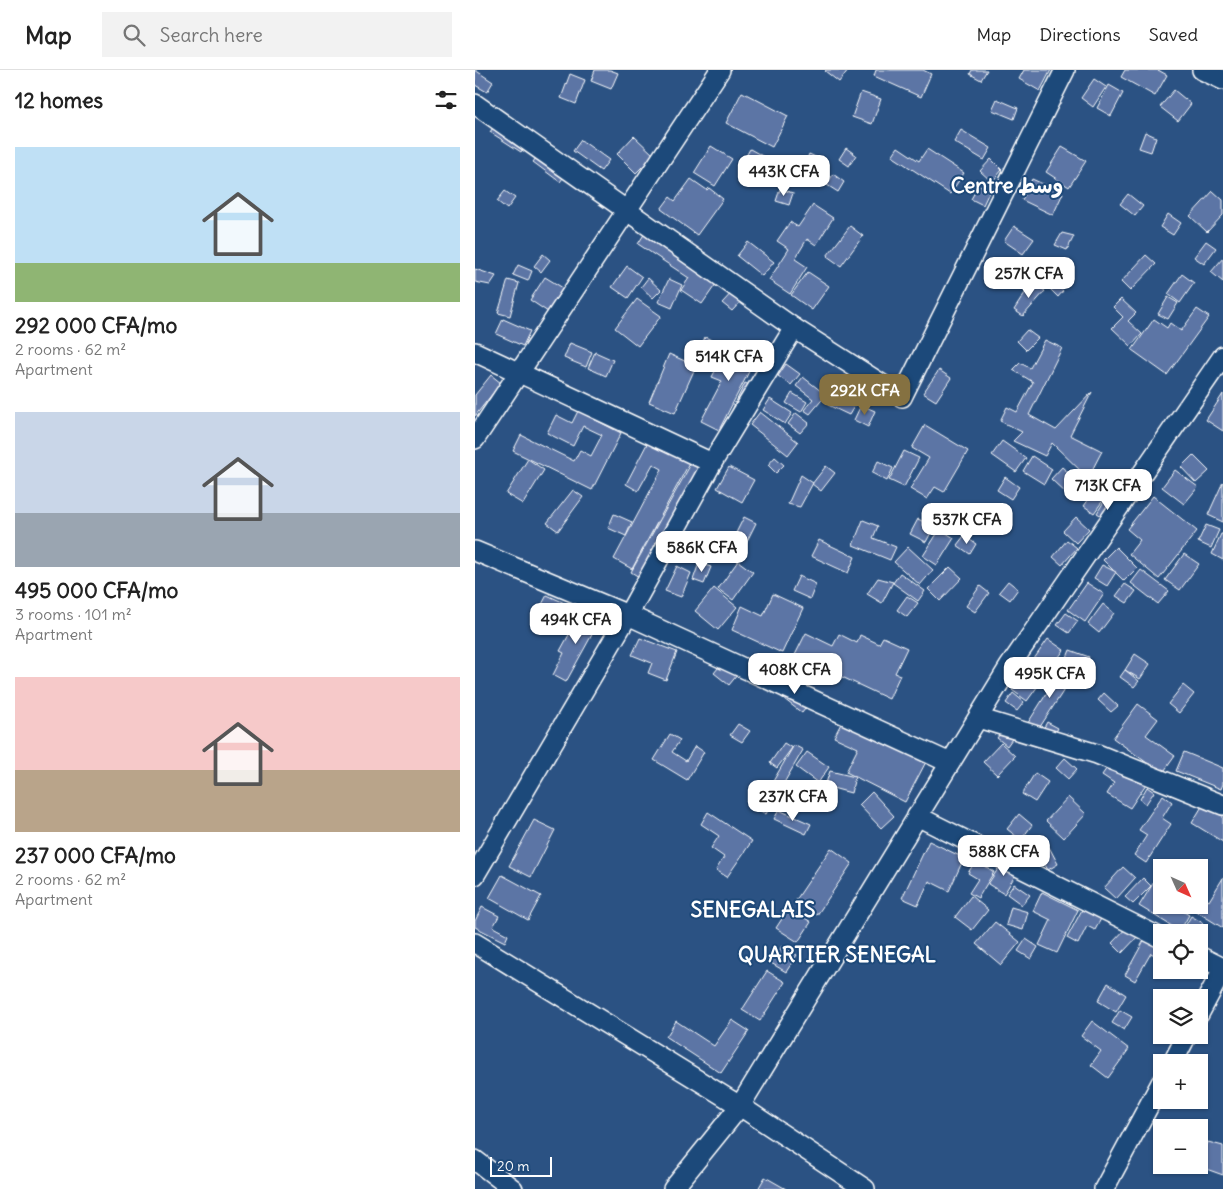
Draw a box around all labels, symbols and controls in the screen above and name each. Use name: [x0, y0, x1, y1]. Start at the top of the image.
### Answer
search box: [102, 12, 452, 57]
text: Map: [25, 20, 72, 50]
icon: search: [120, 21, 148, 49]
text: Search here: [160, 23, 263, 47]
text: Map: [976, 23, 1011, 46]
text: Directions: [1039, 23, 1121, 46]
text: Saved: [1149, 23, 1198, 46]
icon: filters: [432, 86, 460, 114]
text: 12 homes: [15, 87, 103, 114]
pin: 443K CFA: [732, 154, 836, 197]
text: 443K CFA: [749, 161, 819, 181]
district label: Centre وسط: [951, 172, 1063, 199]
icon: home: [193, 179, 283, 269]
pin: 257K CFA: [977, 256, 1081, 299]
text: 257K CFA: [995, 263, 1063, 283]
text: 292 000 CFA/mo: [15, 312, 177, 339]
text: 2 rooms · 62 m²: [15, 339, 126, 359]
pin: 514K CFA: [677, 340, 781, 382]
text: 514K CFA: [695, 346, 763, 366]
text: Apartment: [15, 359, 93, 379]
pin: 292K CFA: [813, 374, 917, 416]
text: 292K CFA: [830, 380, 900, 400]
icon: home: [193, 444, 283, 534]
pin: 713K CFA: [1056, 468, 1160, 511]
text: 713K CFA: [1075, 475, 1141, 495]
pin: 537K CFA: [915, 502, 1019, 545]
text: 537K CFA: [933, 509, 1001, 529]
pin: 586K CFA: [650, 530, 754, 573]
text: 586K CFA: [667, 537, 737, 557]
text: 495 000 CFA/mo: [15, 577, 178, 604]
pin: 494K CFA: [524, 602, 628, 645]
text: 3 rooms · 101 m²: [15, 604, 132, 624]
text: 494K CFA: [541, 609, 611, 629]
text: Apartment: [15, 624, 93, 644]
pin: 408K CFA: [743, 652, 847, 695]
pin: 495K CFA: [998, 656, 1102, 699]
text: 408K CFA: [759, 659, 831, 679]
text: 495K CFA: [1015, 663, 1085, 683]
icon: home: [193, 709, 283, 799]
pin: 237K CFA: [741, 780, 845, 822]
text: 237K CFA: [759, 786, 827, 806]
pin: 588K CFA: [952, 834, 1056, 877]
text: 588K CFA: [969, 841, 1039, 861]
text: 237 000 CFA/mo: [15, 842, 176, 869]
north arrow: [1153, 859, 1207, 914]
map controls: [1153, 859, 1208, 1174]
text: 2 rooms · 62 m²: [15, 869, 126, 889]
text: Apartment: [15, 889, 93, 909]
district label: SENEGALAIS: [691, 896, 816, 923]
button: locate: [1153, 924, 1208, 979]
district label: QUARTIER SENEGAL: [738, 941, 937, 968]
button: layers: [1153, 989, 1208, 1044]
button: +: [1153, 1054, 1208, 1109]
button: −: [1153, 1119, 1208, 1174]
scale bar: [490, 1154, 553, 1177]
text: 20 m: [497, 1157, 530, 1175]

